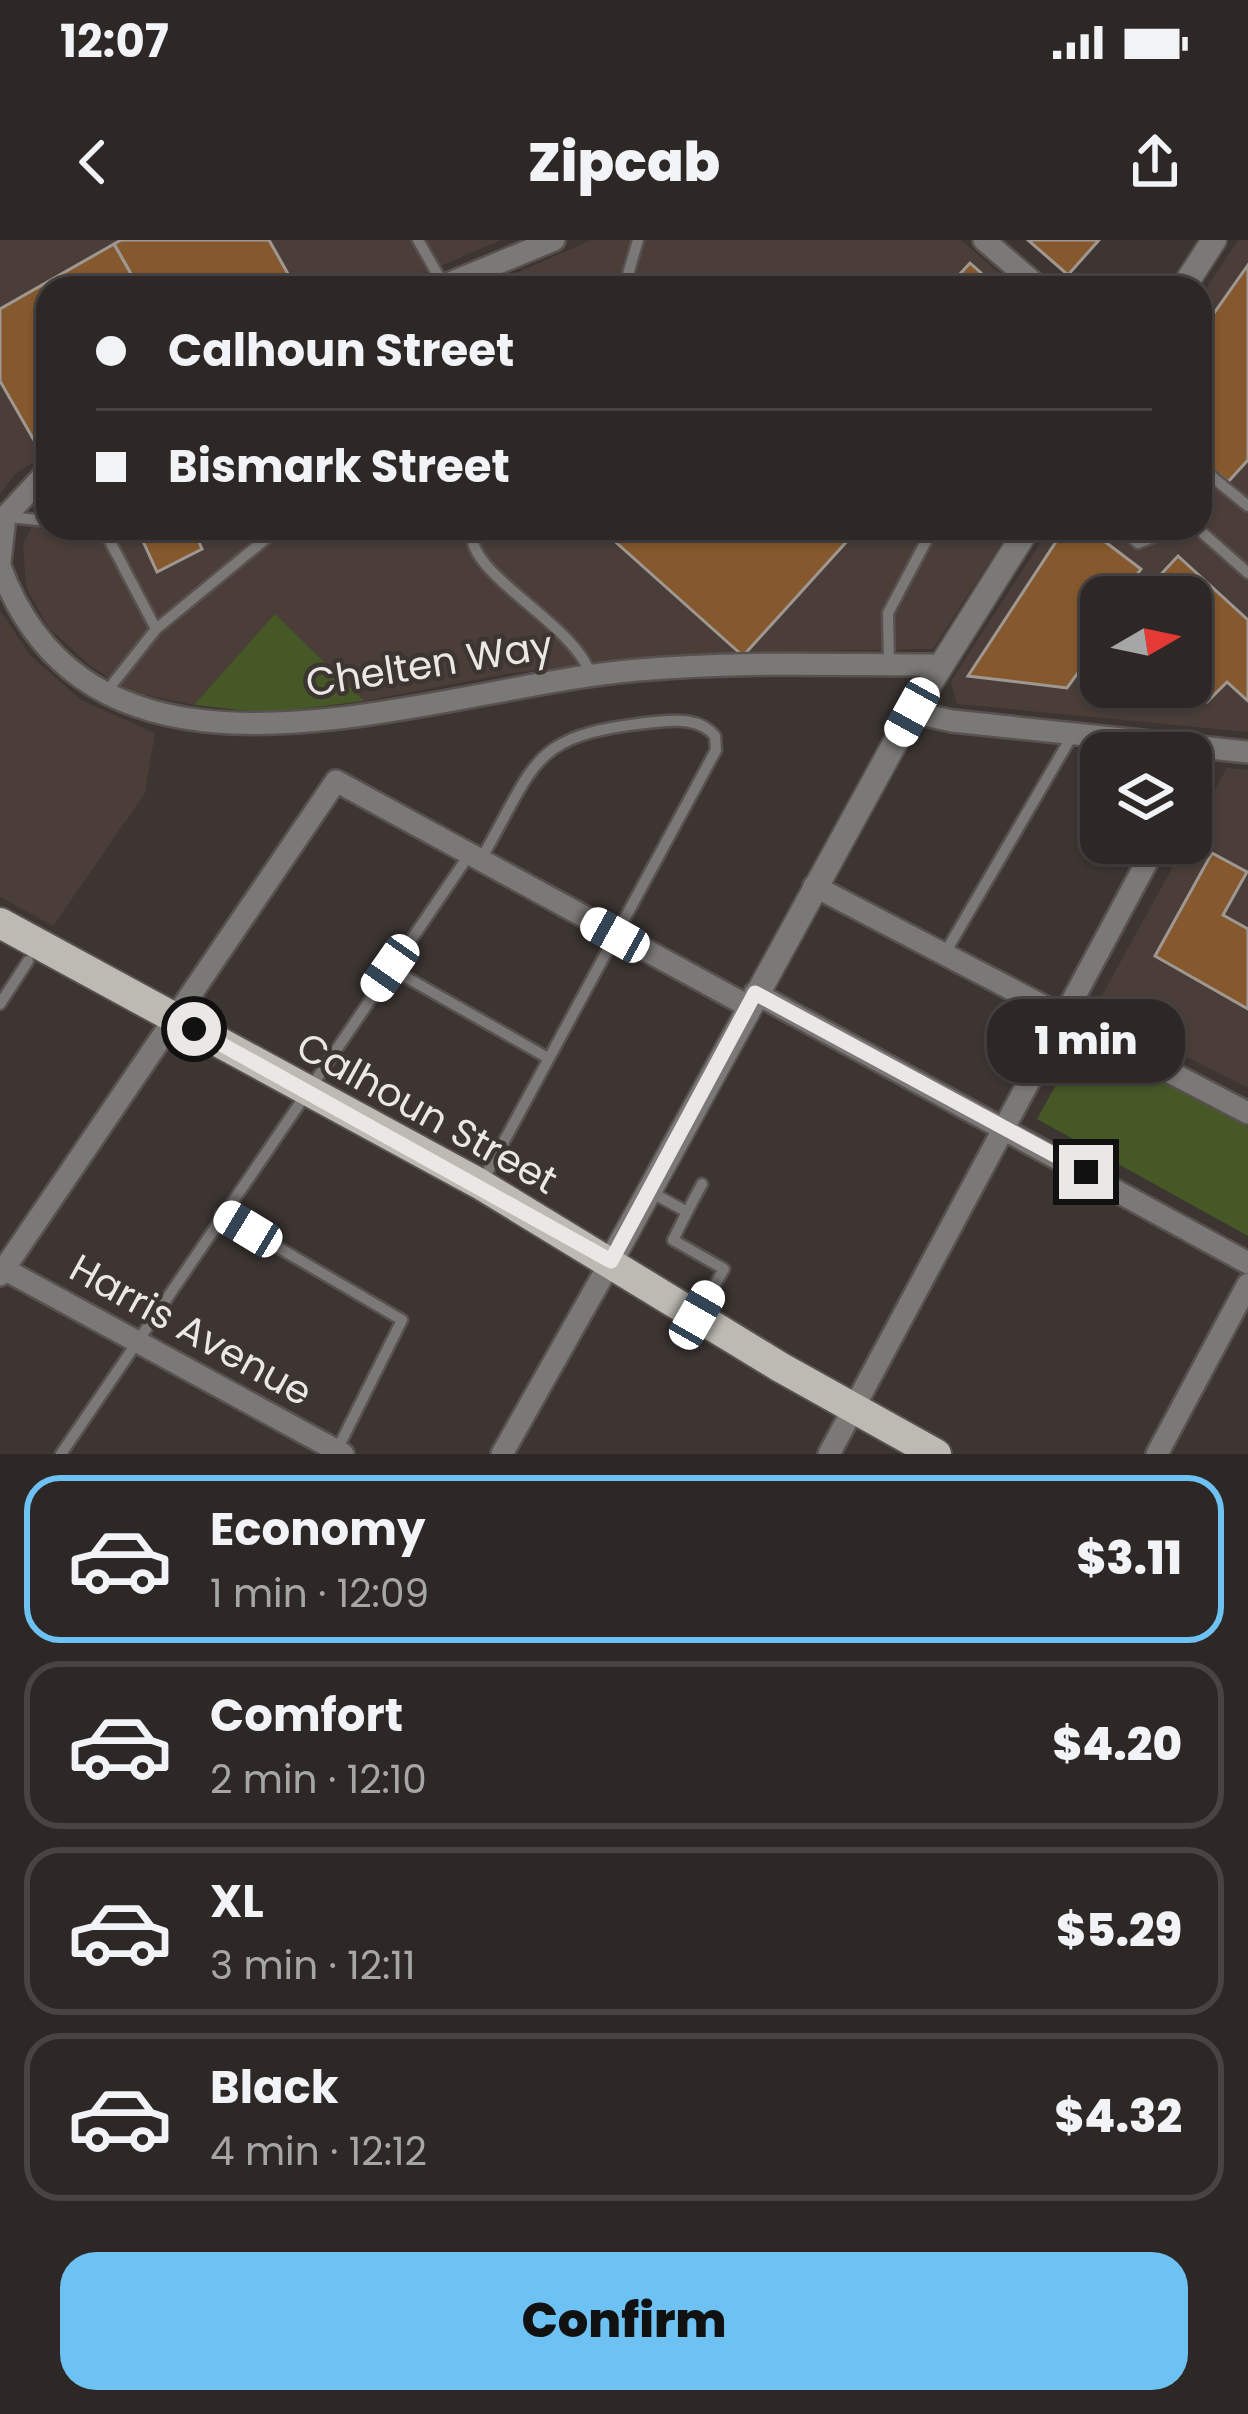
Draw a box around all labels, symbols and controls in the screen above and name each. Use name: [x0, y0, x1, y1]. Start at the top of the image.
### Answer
text: 12:07: [60, 10, 169, 73]
text: Zipcab: [528, 124, 720, 200]
icon: back: [60, 129, 126, 195]
icon: share: [1122, 129, 1188, 195]
text: Calhoun Street: [168, 319, 514, 382]
text: Bismark Street: [168, 435, 510, 498]
north arrow: [1080, 576, 1212, 708]
map controls: [1080, 576, 1212, 864]
street label: Chelten Way: [302, 617, 556, 711]
car: [879, 672, 945, 752]
button: layers: [1080, 732, 1212, 864]
car: [575, 902, 655, 968]
car: [355, 928, 425, 1008]
callout: 1 min: [987, 998, 1185, 1082]
route start: [167, 1002, 221, 1056]
text: 1 min: [1035, 1013, 1137, 1068]
street label: Calhoun Street: [287, 1019, 567, 1207]
route end: [1059, 1145, 1113, 1199]
car: [208, 1195, 288, 1263]
street label: Harris Avenue: [60, 1241, 322, 1419]
car: [663, 1275, 731, 1355]
text: Economy: [210, 1498, 425, 1561]
icon: car: [66, 1505, 174, 1613]
text: $3.11: [1076, 1527, 1182, 1590]
text: 1 min · 12:09: [210, 1566, 429, 1621]
text: Comfort: [210, 1684, 403, 1747]
icon: car: [66, 1691, 174, 1799]
text: $4.20: [1052, 1713, 1182, 1776]
text: 2 min · 12:10: [210, 1752, 427, 1807]
text: XL: [210, 1870, 264, 1933]
icon: car: [66, 1877, 174, 1985]
text: $5.29: [1056, 1899, 1182, 1962]
text: 3 min · 12:11: [210, 1938, 415, 1993]
text: Black: [210, 2056, 339, 2119]
icon: car: [66, 2063, 174, 2171]
text: $4.32: [1055, 2085, 1182, 2148]
text: 4 min · 12:12: [210, 2124, 427, 2179]
button: Confirm: [60, 2252, 1188, 2390]

